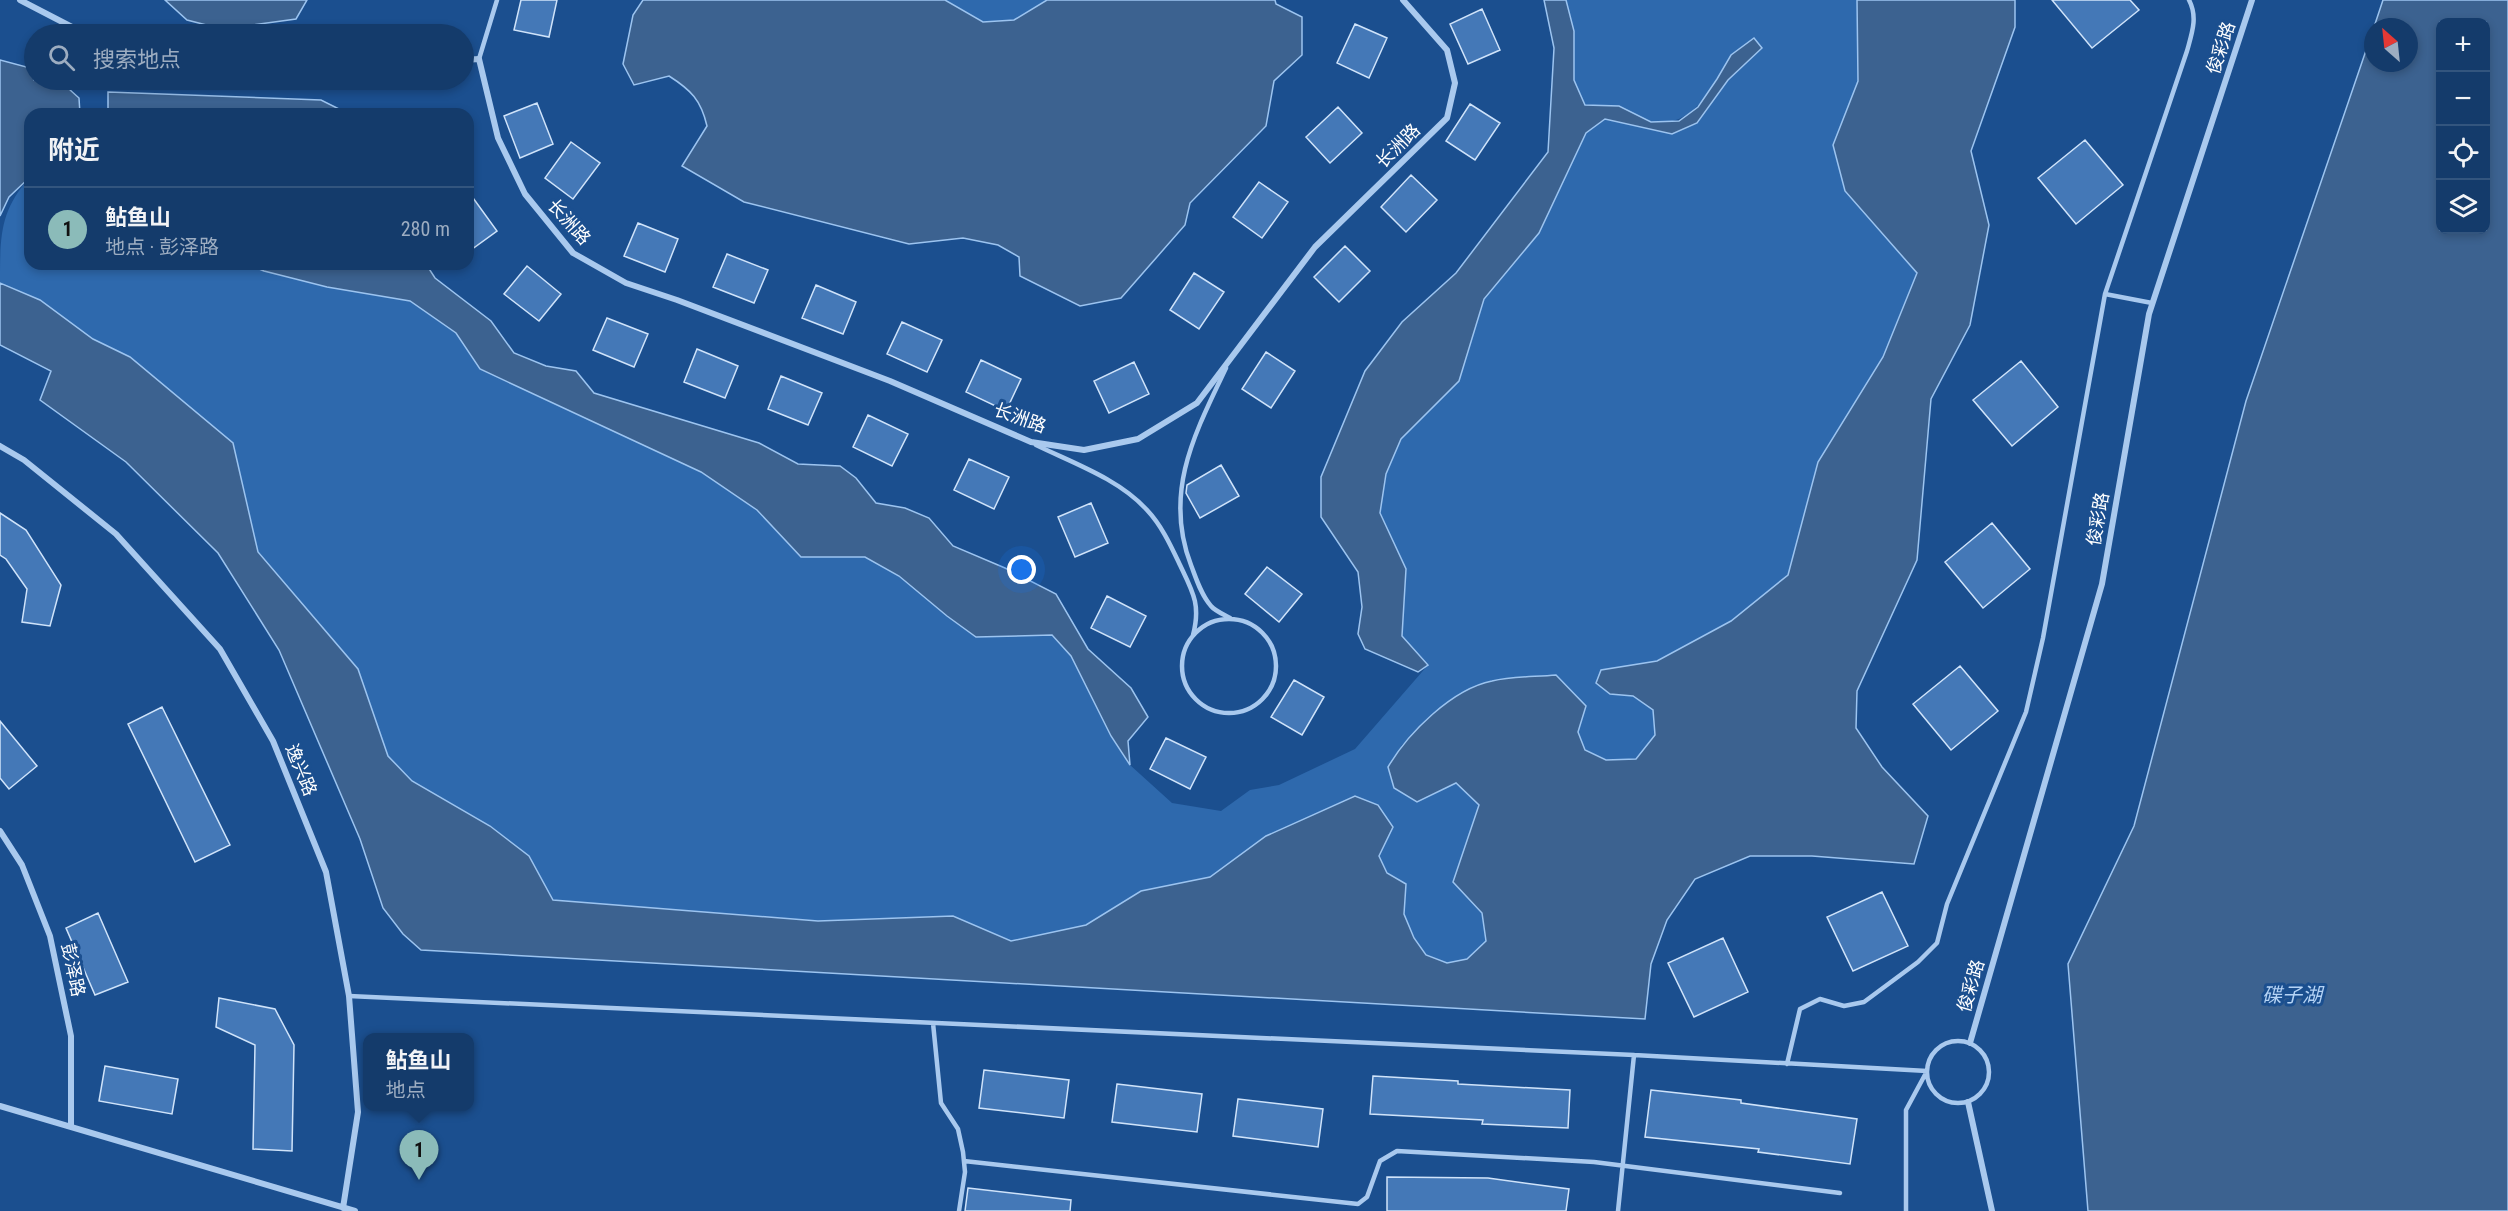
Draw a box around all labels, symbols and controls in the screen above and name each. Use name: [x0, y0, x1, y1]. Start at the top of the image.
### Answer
north arrow: [2364, 18, 2418, 72]
map controls: [2436, 18, 2490, 234]
button: +: [2436, 18, 2490, 72]
street label: 俊彩路: [2202, 19, 2239, 77]
search box: [24, 24, 474, 90]
icon: search: [45, 41, 78, 74]
text: 搜索地点: [93, 47, 181, 72]
button: −: [2436, 72, 2490, 126]
street label: 长洲路: [1371, 119, 1424, 172]
button: locate: [2436, 126, 2490, 180]
text: 附近: [48, 135, 100, 165]
button: layers: [2436, 180, 2490, 234]
street label: 长洲路: [544, 195, 595, 249]
text: 鲇鱼山: [105, 205, 171, 230]
text: 1: [62, 217, 73, 241]
text: 280 m: [401, 217, 450, 241]
text: 地点 · 彭泽路: [105, 235, 219, 259]
street label: 长洲路: [991, 398, 1049, 437]
street label: 俊彩路: [2082, 491, 2113, 547]
your location: [1007, 555, 1036, 584]
street label: 逸兴路: [282, 741, 321, 799]
street label: 彭泽路: [58, 941, 89, 998]
street label: 俊彩路: [1953, 957, 1988, 1015]
water label: 碟子湖: [2262, 983, 2325, 1007]
popup: [363, 1033, 474, 1111]
text: 鲇鱼山: [385, 1048, 452, 1073]
text: 地点: [385, 1078, 425, 1102]
pin: 1: [400, 1130, 438, 1180]

